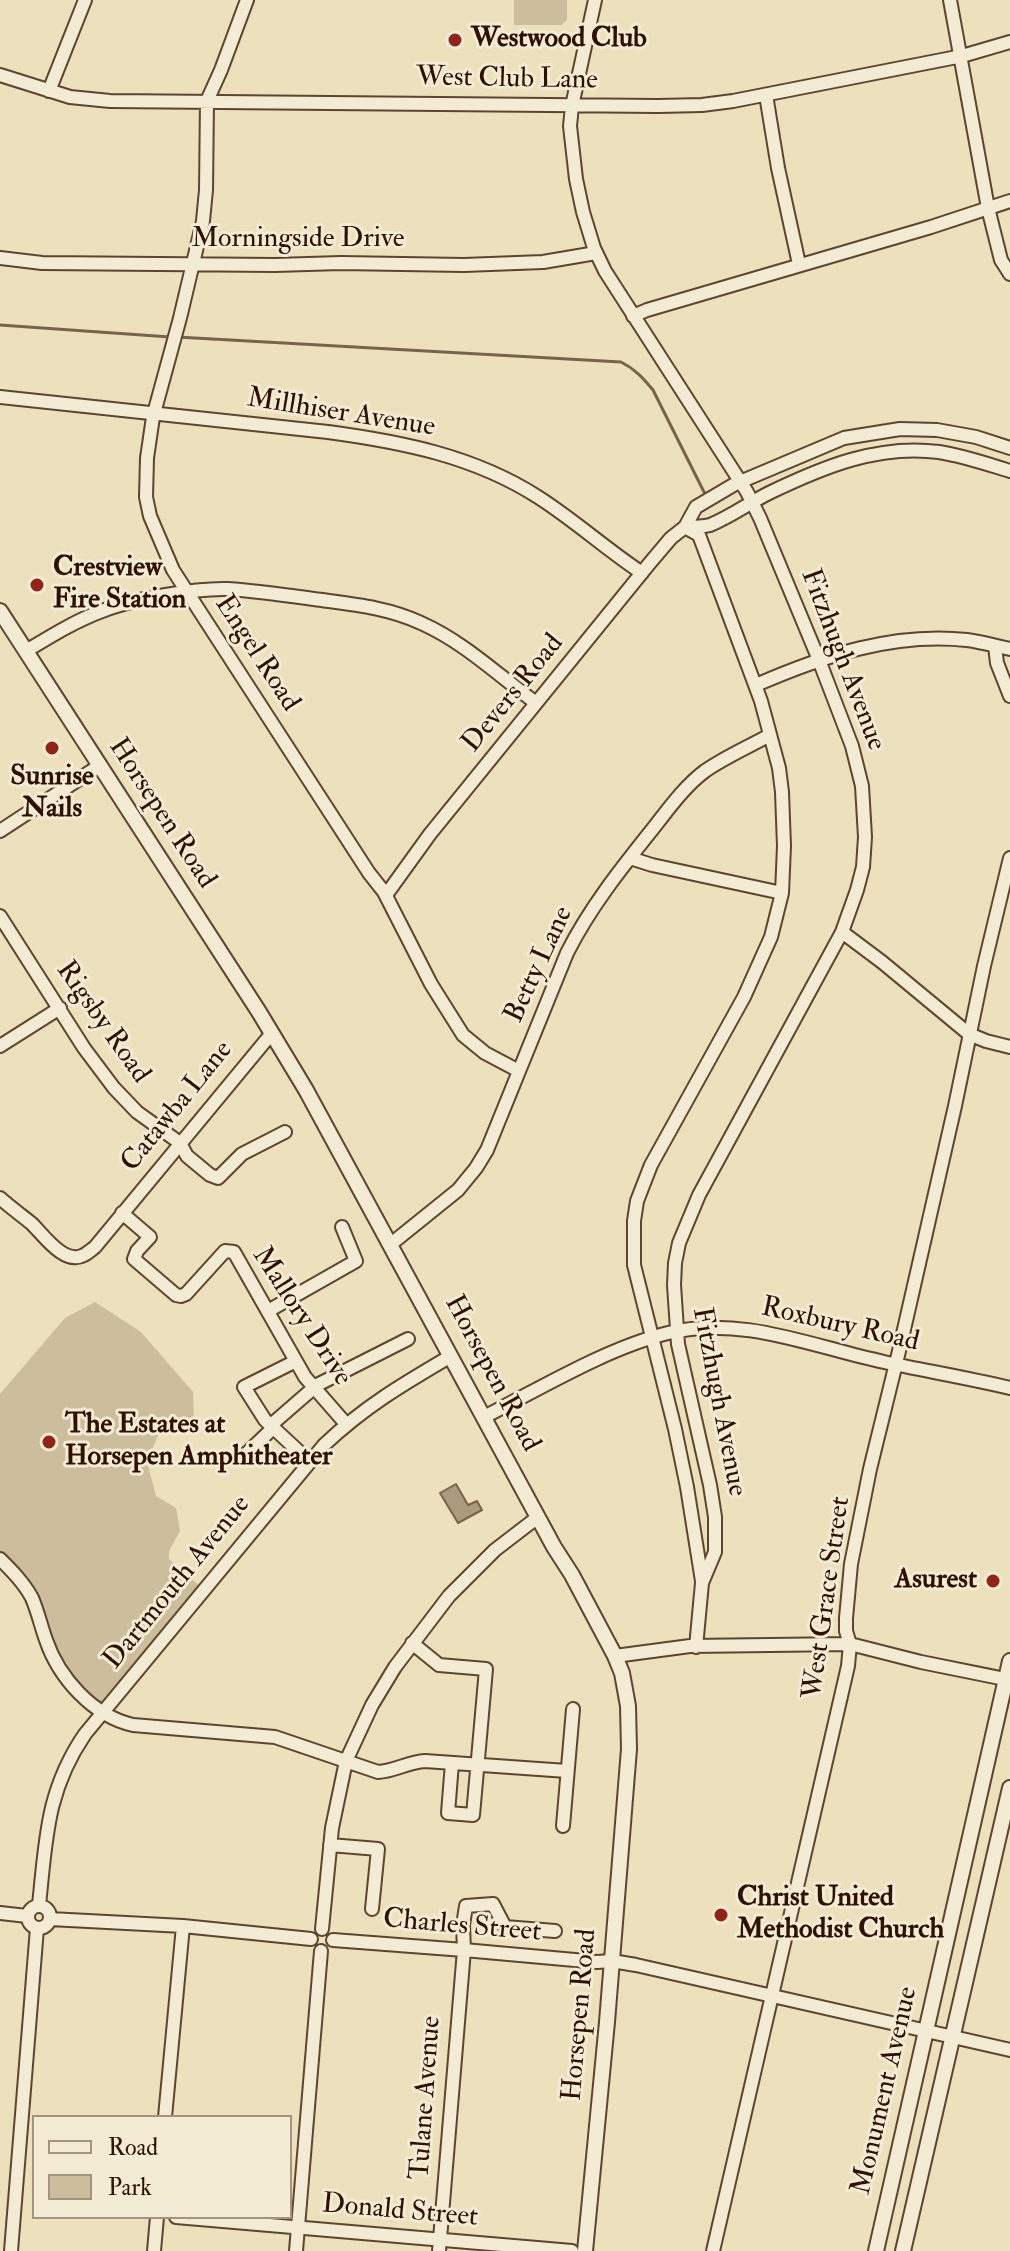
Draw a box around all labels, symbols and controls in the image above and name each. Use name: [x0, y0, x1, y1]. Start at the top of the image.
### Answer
place label: Westwood Club: [471, 23, 647, 57]
marker: Westwood Club: [446, 31, 464, 49]
street label: West Club Lane: [416, 62, 598, 98]
street label: Morningside Drive: [192, 223, 404, 257]
street label: Millhiser Avenue: [245, 383, 437, 445]
place label: Crestview Fire Station: [53, 552, 186, 618]
street label: Fitzhugh Avenue: [792, 565, 892, 755]
marker: Crestview Fire Station: [28, 576, 46, 594]
street label: Engel Road: [206, 590, 306, 718]
street label: Devers Road: [456, 628, 572, 760]
street label: Horsepen Road: [100, 733, 222, 895]
marker: Sunrise Nails: [43, 739, 61, 757]
place label: Sunrise Nails: [10, 761, 94, 827]
street label: Betty Lane: [498, 902, 582, 1028]
street label: Rigsby Road: [48, 956, 156, 1090]
street label: Catawba Lane: [115, 1035, 241, 1179]
street label: Mallory Drive: [244, 1241, 358, 1393]
street label: Horsepen Road: [436, 1290, 546, 1458]
street label: Roxbury Road: [758, 1292, 922, 1360]
street label: Fitzhugh Avenue: [683, 1305, 753, 1499]
place label: The Estates at Horsepen Amphitheater: [65, 1409, 333, 1475]
marker: The Estates at Horsepen Amphitheater: [40, 1433, 58, 1451]
street label: Dartmouth Avenue: [98, 1489, 258, 1677]
street label: West Grace Street: [797, 1495, 859, 1701]
place label: Asurest: [894, 1564, 977, 1598]
marker: Asurest: [984, 1572, 1002, 1590]
place label: Christ United Methodist Church: [737, 1882, 944, 1948]
street label: Charles Street: [381, 1903, 543, 1951]
marker: Christ United Methodist Church: [712, 1906, 730, 1924]
street label: Horsepen Road: [557, 1928, 605, 2102]
street label: Monument Avenue: [846, 1984, 926, 2198]
street label: Tulane Avenue: [405, 2015, 449, 2181]
legend: [32, 2115, 292, 2219]
text: Road: [108, 2132, 158, 2163]
text: Park: [108, 2172, 152, 2203]
street label: Donald Street: [321, 2188, 479, 2236]

